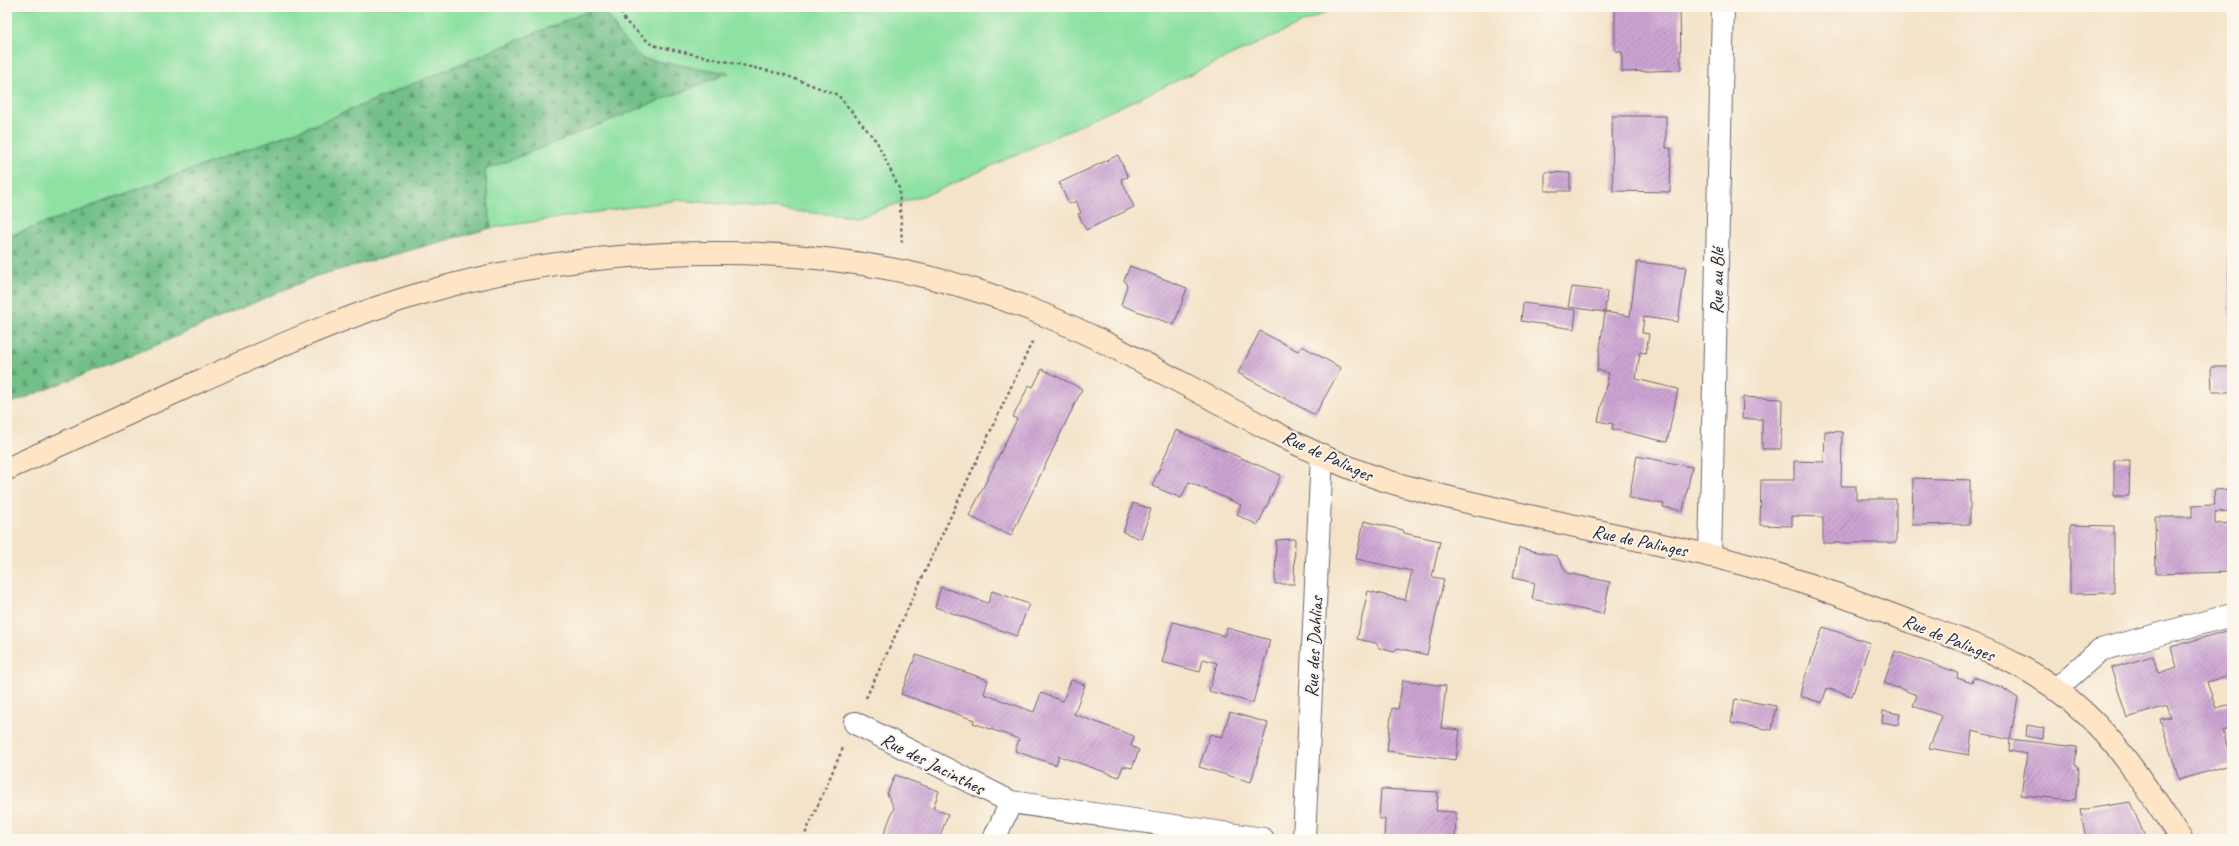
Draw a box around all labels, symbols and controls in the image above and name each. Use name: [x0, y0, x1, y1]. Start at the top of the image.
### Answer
street label: Rue au Blé: [1704, 245, 1730, 314]
street label: Rue de Palinges: [1279, 425, 1378, 488]
street label: Rue de Palinges: [1590, 519, 1691, 563]
street label: Rue des Dahlias: [1299, 594, 1329, 698]
street label: Rue de Palinges: [1899, 609, 1999, 668]
street label: Rue des Jacinthes: [877, 728, 991, 801]

